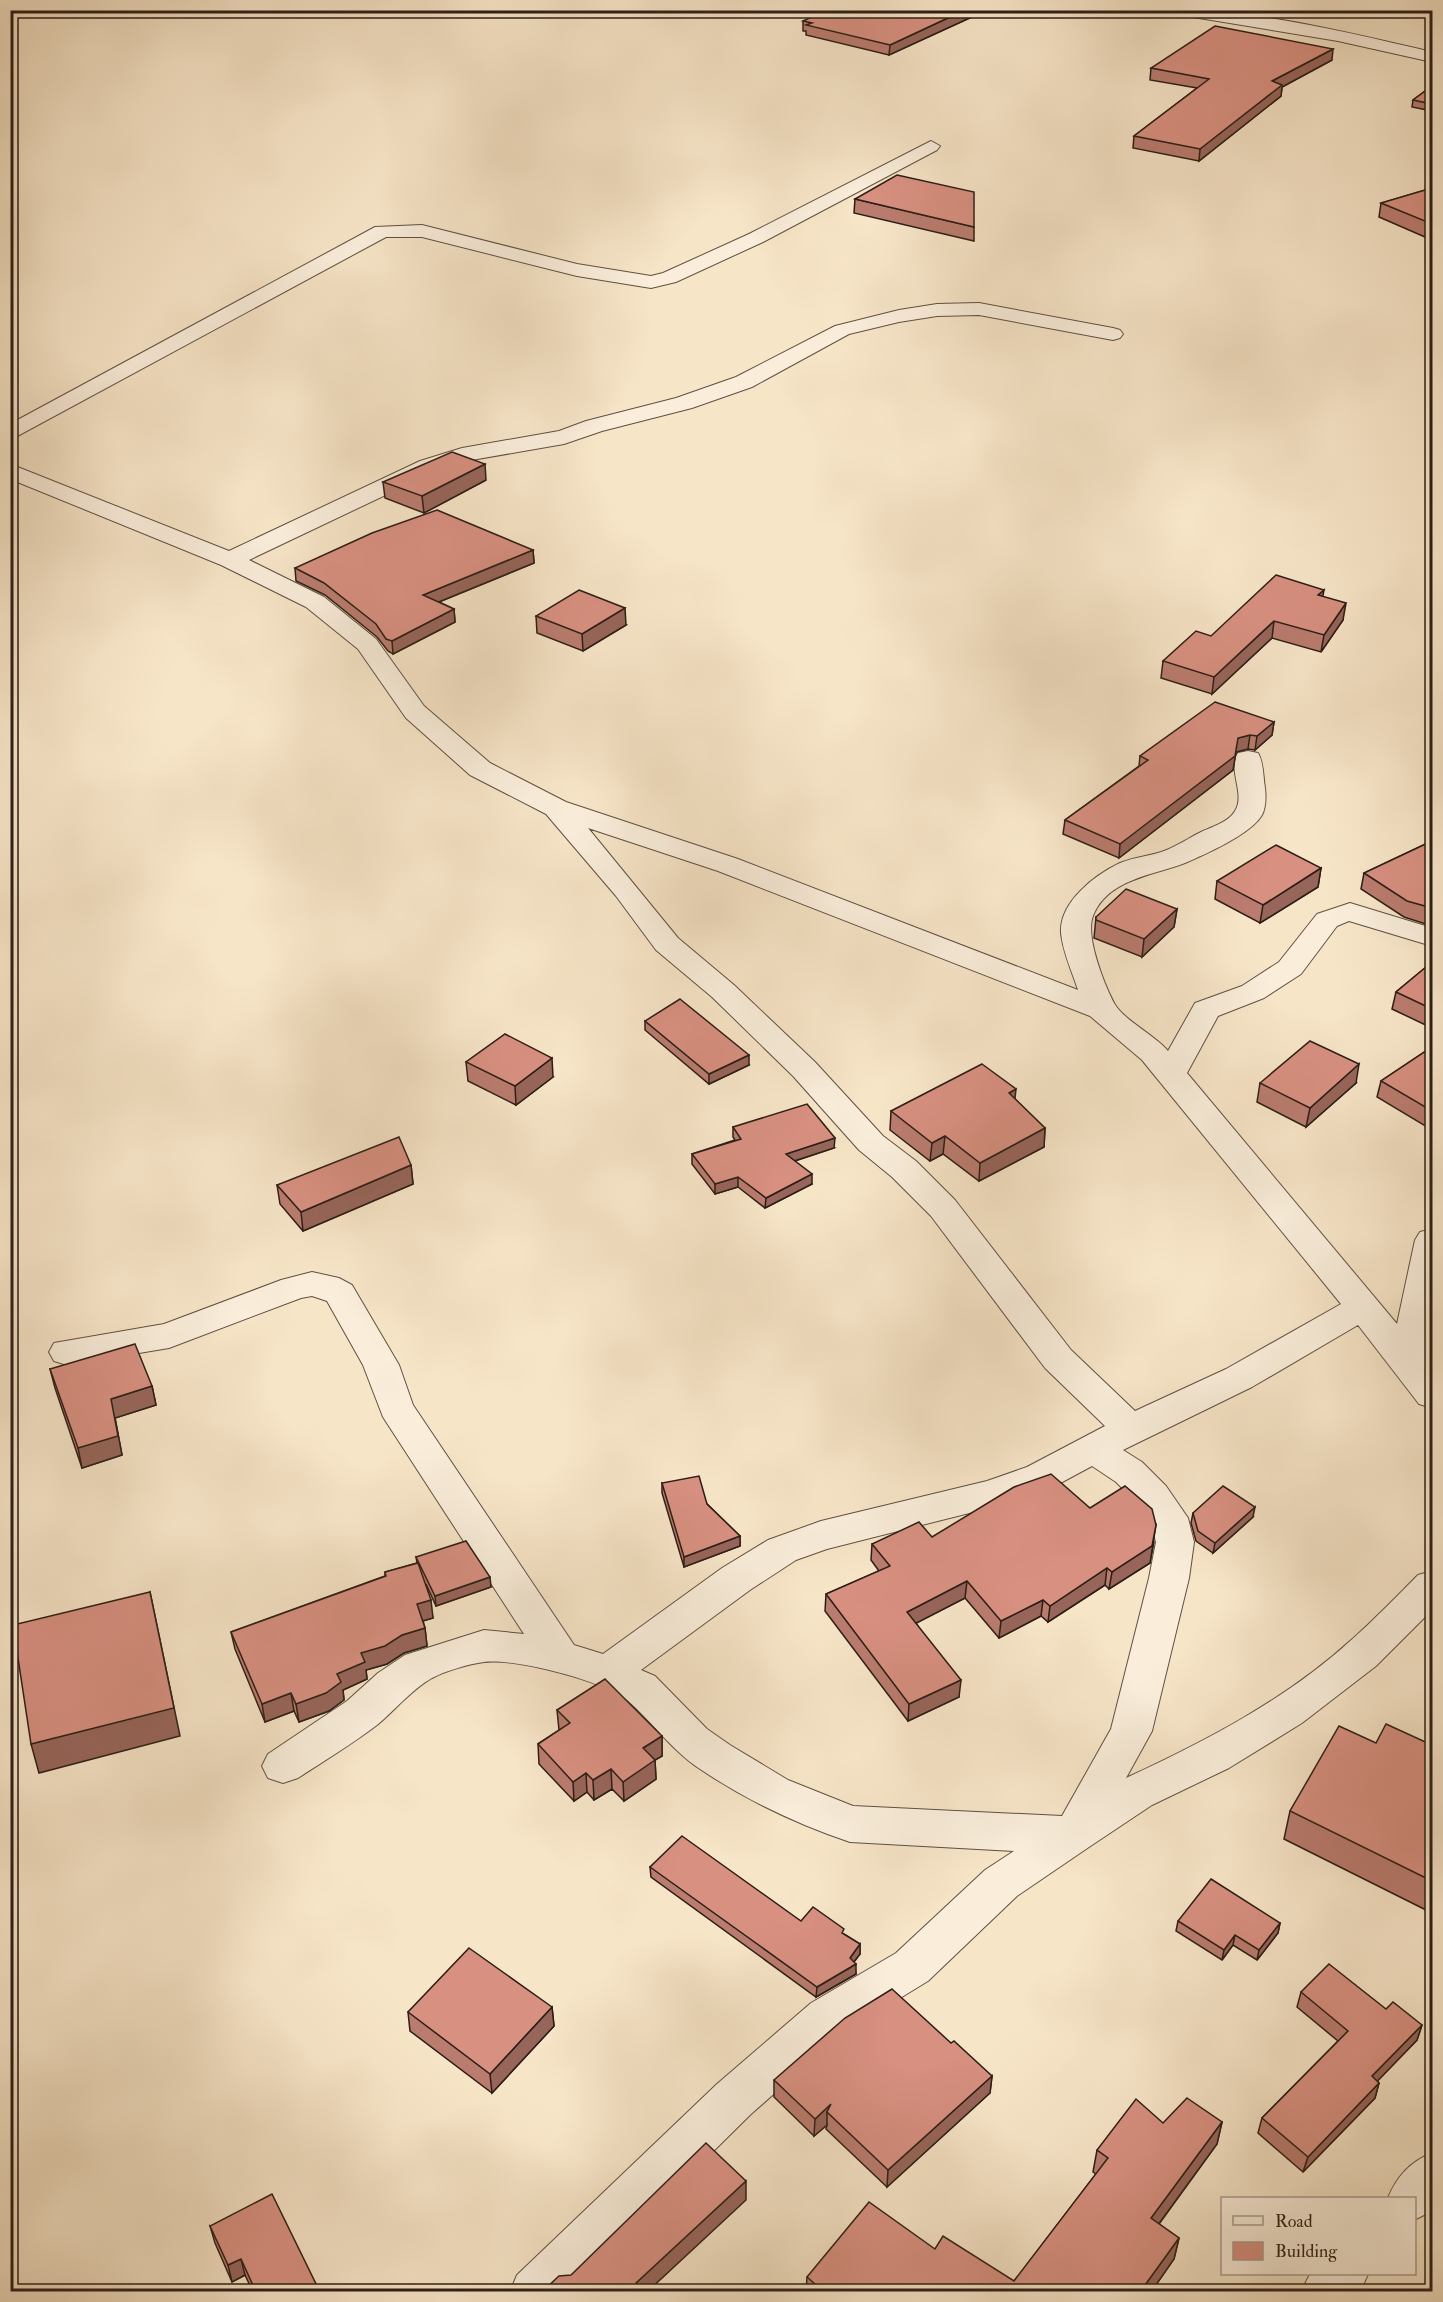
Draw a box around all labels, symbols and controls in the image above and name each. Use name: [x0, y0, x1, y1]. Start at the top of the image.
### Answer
legend: [1221, 2197, 1416, 2275]
text: Road: [1275, 2210, 1313, 2233]
text: Building: [1275, 2240, 1338, 2263]

